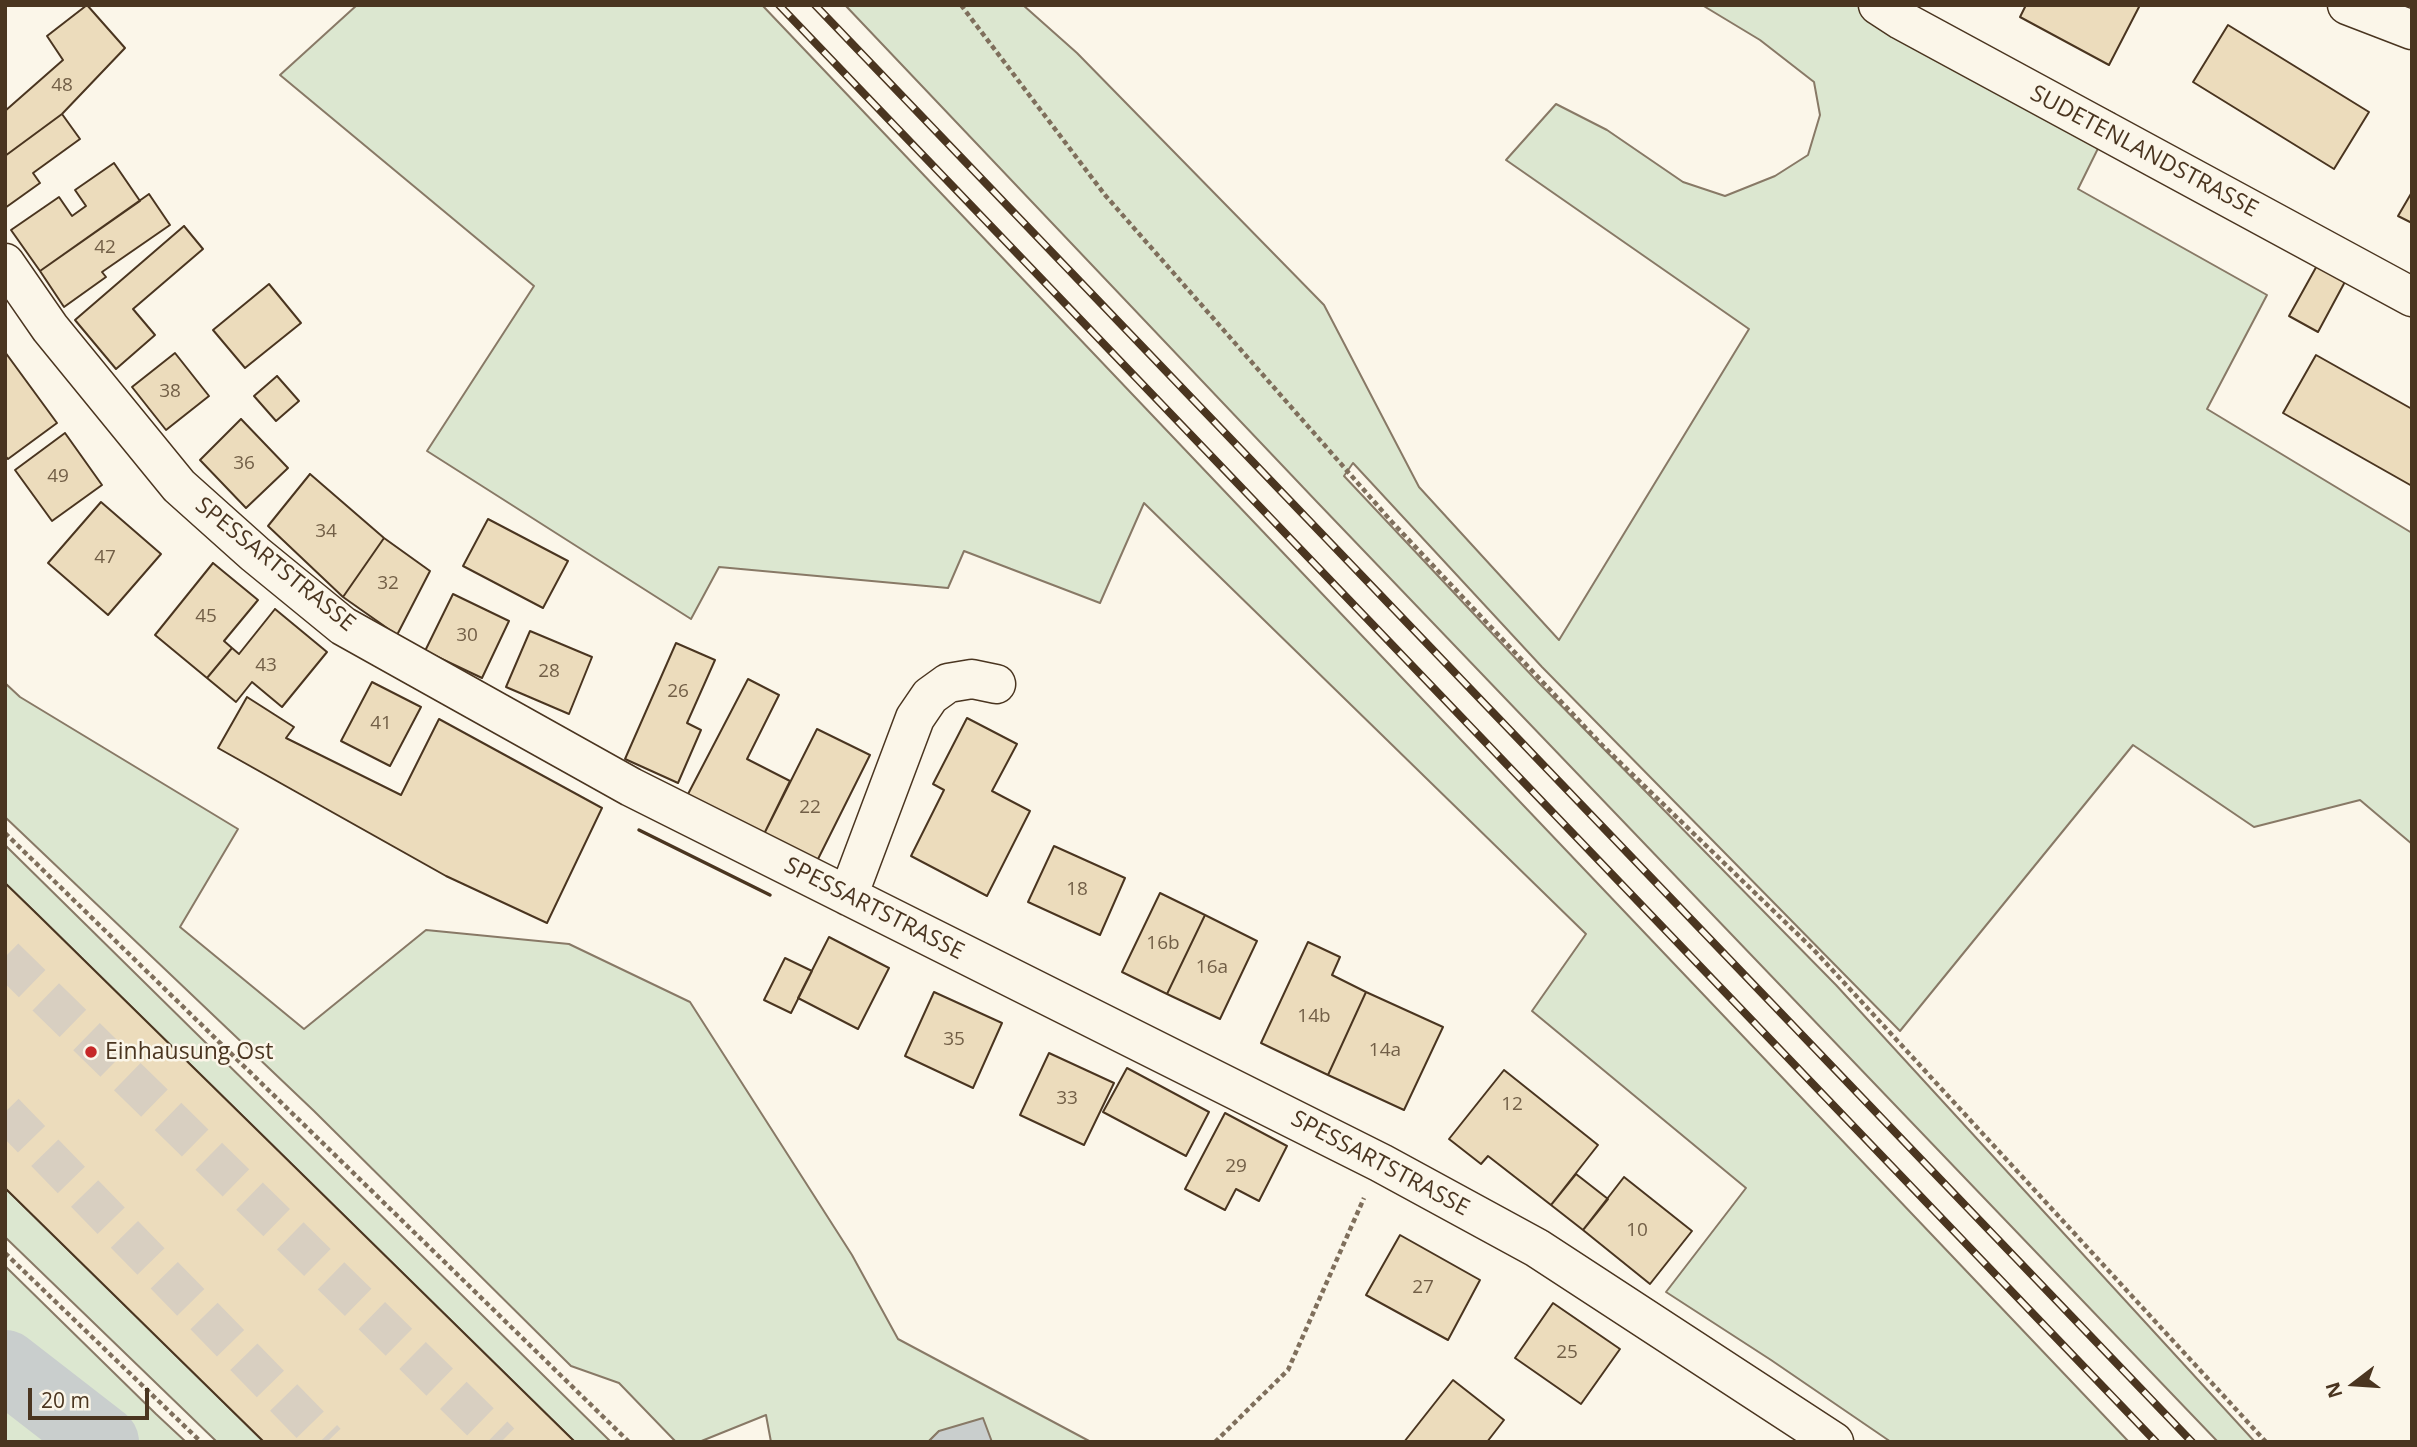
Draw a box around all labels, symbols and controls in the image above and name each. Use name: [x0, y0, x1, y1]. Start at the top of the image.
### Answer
house number: 48: [51, 75, 73, 97]
street label: SUDETENLANDSTRASSE: [2025, 80, 2263, 224]
house number: 42: [94, 237, 116, 259]
house number: 38: [159, 381, 181, 403]
house number: 36: [233, 453, 255, 475]
house number: 49: [47, 466, 69, 488]
street label: SPESSARTSTRASSE: [189, 492, 361, 638]
house number: 34: [315, 521, 337, 543]
house number: 47: [94, 547, 116, 569]
house number: 32: [377, 573, 399, 595]
house number: 45: [195, 606, 217, 628]
house number: 30: [456, 625, 478, 647]
house number: 43: [255, 655, 277, 677]
house number: 28: [538, 661, 560, 683]
house number: 26: [667, 681, 689, 703]
house number: 41: [370, 713, 392, 735]
house number: 22: [799, 797, 821, 819]
street label: SPESSARTSTRASSE: [780, 852, 968, 966]
house number: 18: [1066, 879, 1088, 901]
house number: 16b: [1146, 933, 1180, 955]
house number: 16a: [1196, 957, 1228, 979]
house number: 14b: [1297, 1006, 1331, 1028]
house number: 35: [943, 1029, 965, 1051]
place label: Einhausung Ost: [105, 1038, 273, 1066]
house number: 14a: [1369, 1040, 1401, 1062]
marker: Einhausung Ost: [83, 1044, 99, 1060]
house number: 33: [1056, 1088, 1078, 1110]
house number: 12: [1501, 1094, 1523, 1116]
street label: SPESSARTSTRASSE: [1286, 1105, 1474, 1223]
house number: 29: [1225, 1156, 1247, 1178]
house number: 10: [1626, 1220, 1648, 1242]
house number: 27: [1412, 1277, 1434, 1299]
house number: 25: [1556, 1342, 1578, 1364]
north arrow: [2319, 1349, 2389, 1419]
scale bar: [32, 1374, 152, 1418]
text: N: [2319, 1379, 2349, 1401]
text: 20 m: [41, 1386, 90, 1414]

